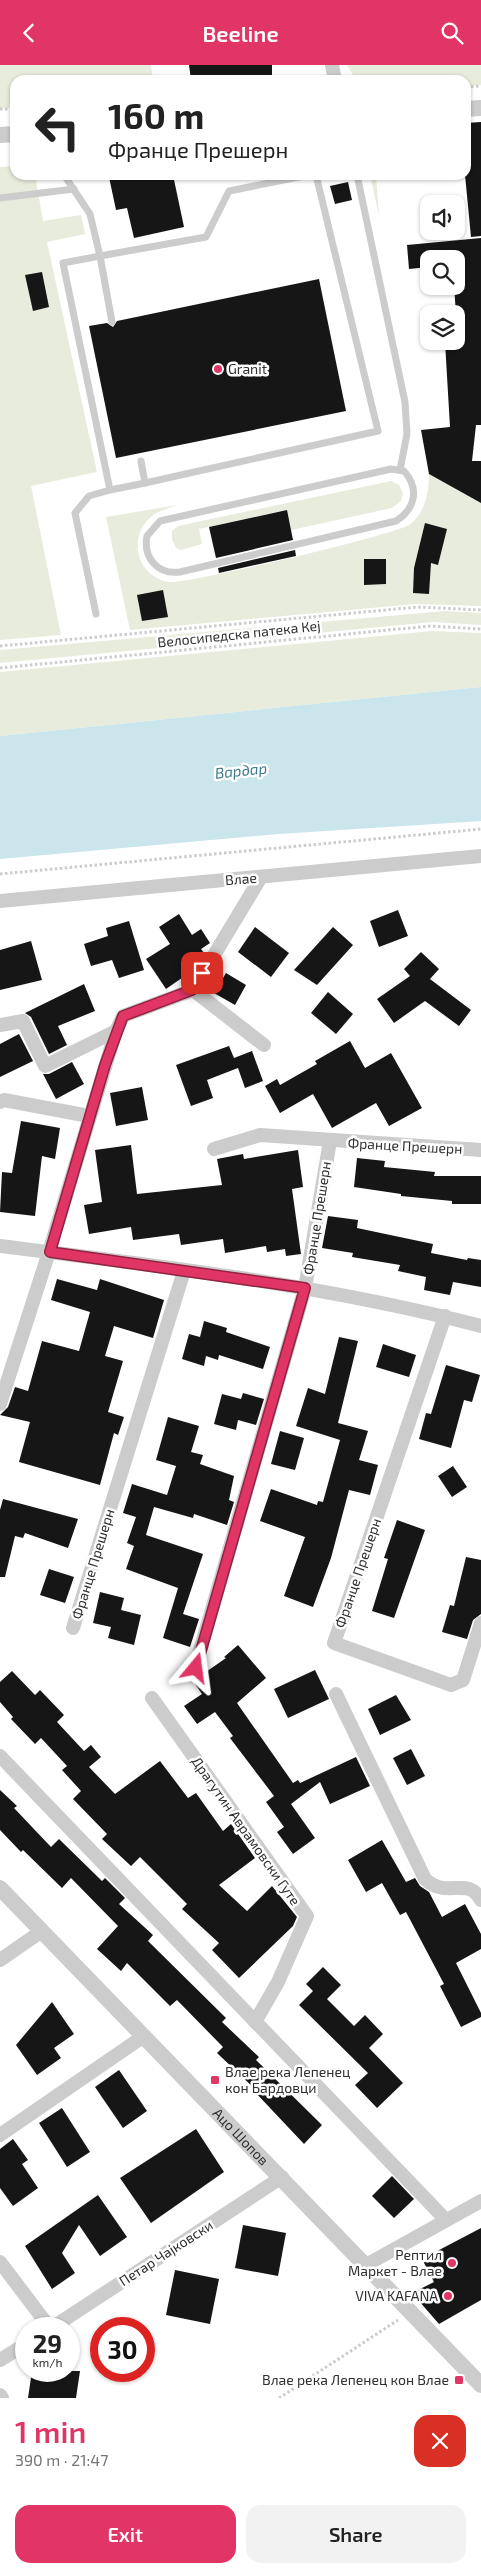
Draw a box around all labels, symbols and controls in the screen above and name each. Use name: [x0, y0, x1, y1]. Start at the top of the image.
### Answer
icon: back: [15, 19, 43, 47]
icon: search: [438, 19, 466, 47]
text: Beeline: [202, 20, 279, 46]
text: 160 m: [108, 94, 204, 136]
icon: left: [25, 95, 90, 160]
text: Францe Прешерн: [108, 136, 288, 162]
map controls: [420, 195, 465, 350]
button: sound: [420, 195, 465, 240]
button: search: [420, 250, 465, 295]
button: layers: [420, 305, 465, 350]
place label: Granit: [228, 360, 267, 377]
marker: Granit: [212, 363, 224, 375]
street label: Велосипедска патека Кеј: [157, 616, 321, 651]
water label: Вардар: [214, 758, 268, 782]
street label: Влае: [224, 869, 258, 888]
pin: [181, 952, 223, 994]
icon: arrive: [188, 959, 216, 987]
street label: Францe Прешерн: [347, 1134, 463, 1157]
street label: Франце Прешерн: [299, 1160, 334, 1276]
street label: Франце Прешерн: [68, 1507, 117, 1621]
street label: Францe Прешерн: [331, 1516, 384, 1630]
position arrow: [169, 1641, 221, 1693]
street label: Драгутин Аврамовски Гуте: [188, 1753, 304, 1908]
place label: Влае река Лепенец кон Бардовци: [225, 2063, 350, 2096]
marker: Влае река Лепенец кон Бардовци: [209, 2074, 221, 2086]
street label: Ацо Шопов: [210, 2104, 272, 2168]
street label: Петар Чајковски: [116, 2216, 216, 2289]
place label: Рептил Маркет - Влае: [348, 2246, 442, 2279]
marker: Рептил Маркет - Влае: [446, 2257, 458, 2269]
place label: VIVA KAFANA: [355, 2287, 438, 2304]
marker: VIVA KAFANA: [442, 2290, 454, 2302]
speed limit sign: 30: [90, 2317, 155, 2382]
text: 29: [33, 2328, 62, 2358]
text: km/h: [33, 2355, 62, 2369]
place label: Влае река Лепенец кон Влае: [262, 2371, 449, 2388]
marker: Влае река Лепенец кон Влае: [453, 2374, 465, 2386]
text: 1 min: [15, 2413, 86, 2449]
button: close: [414, 2415, 466, 2467]
text: 390 m · 21:47: [15, 2450, 108, 2469]
button: Exit: [15, 2505, 236, 2563]
button: Share: [246, 2505, 466, 2563]

